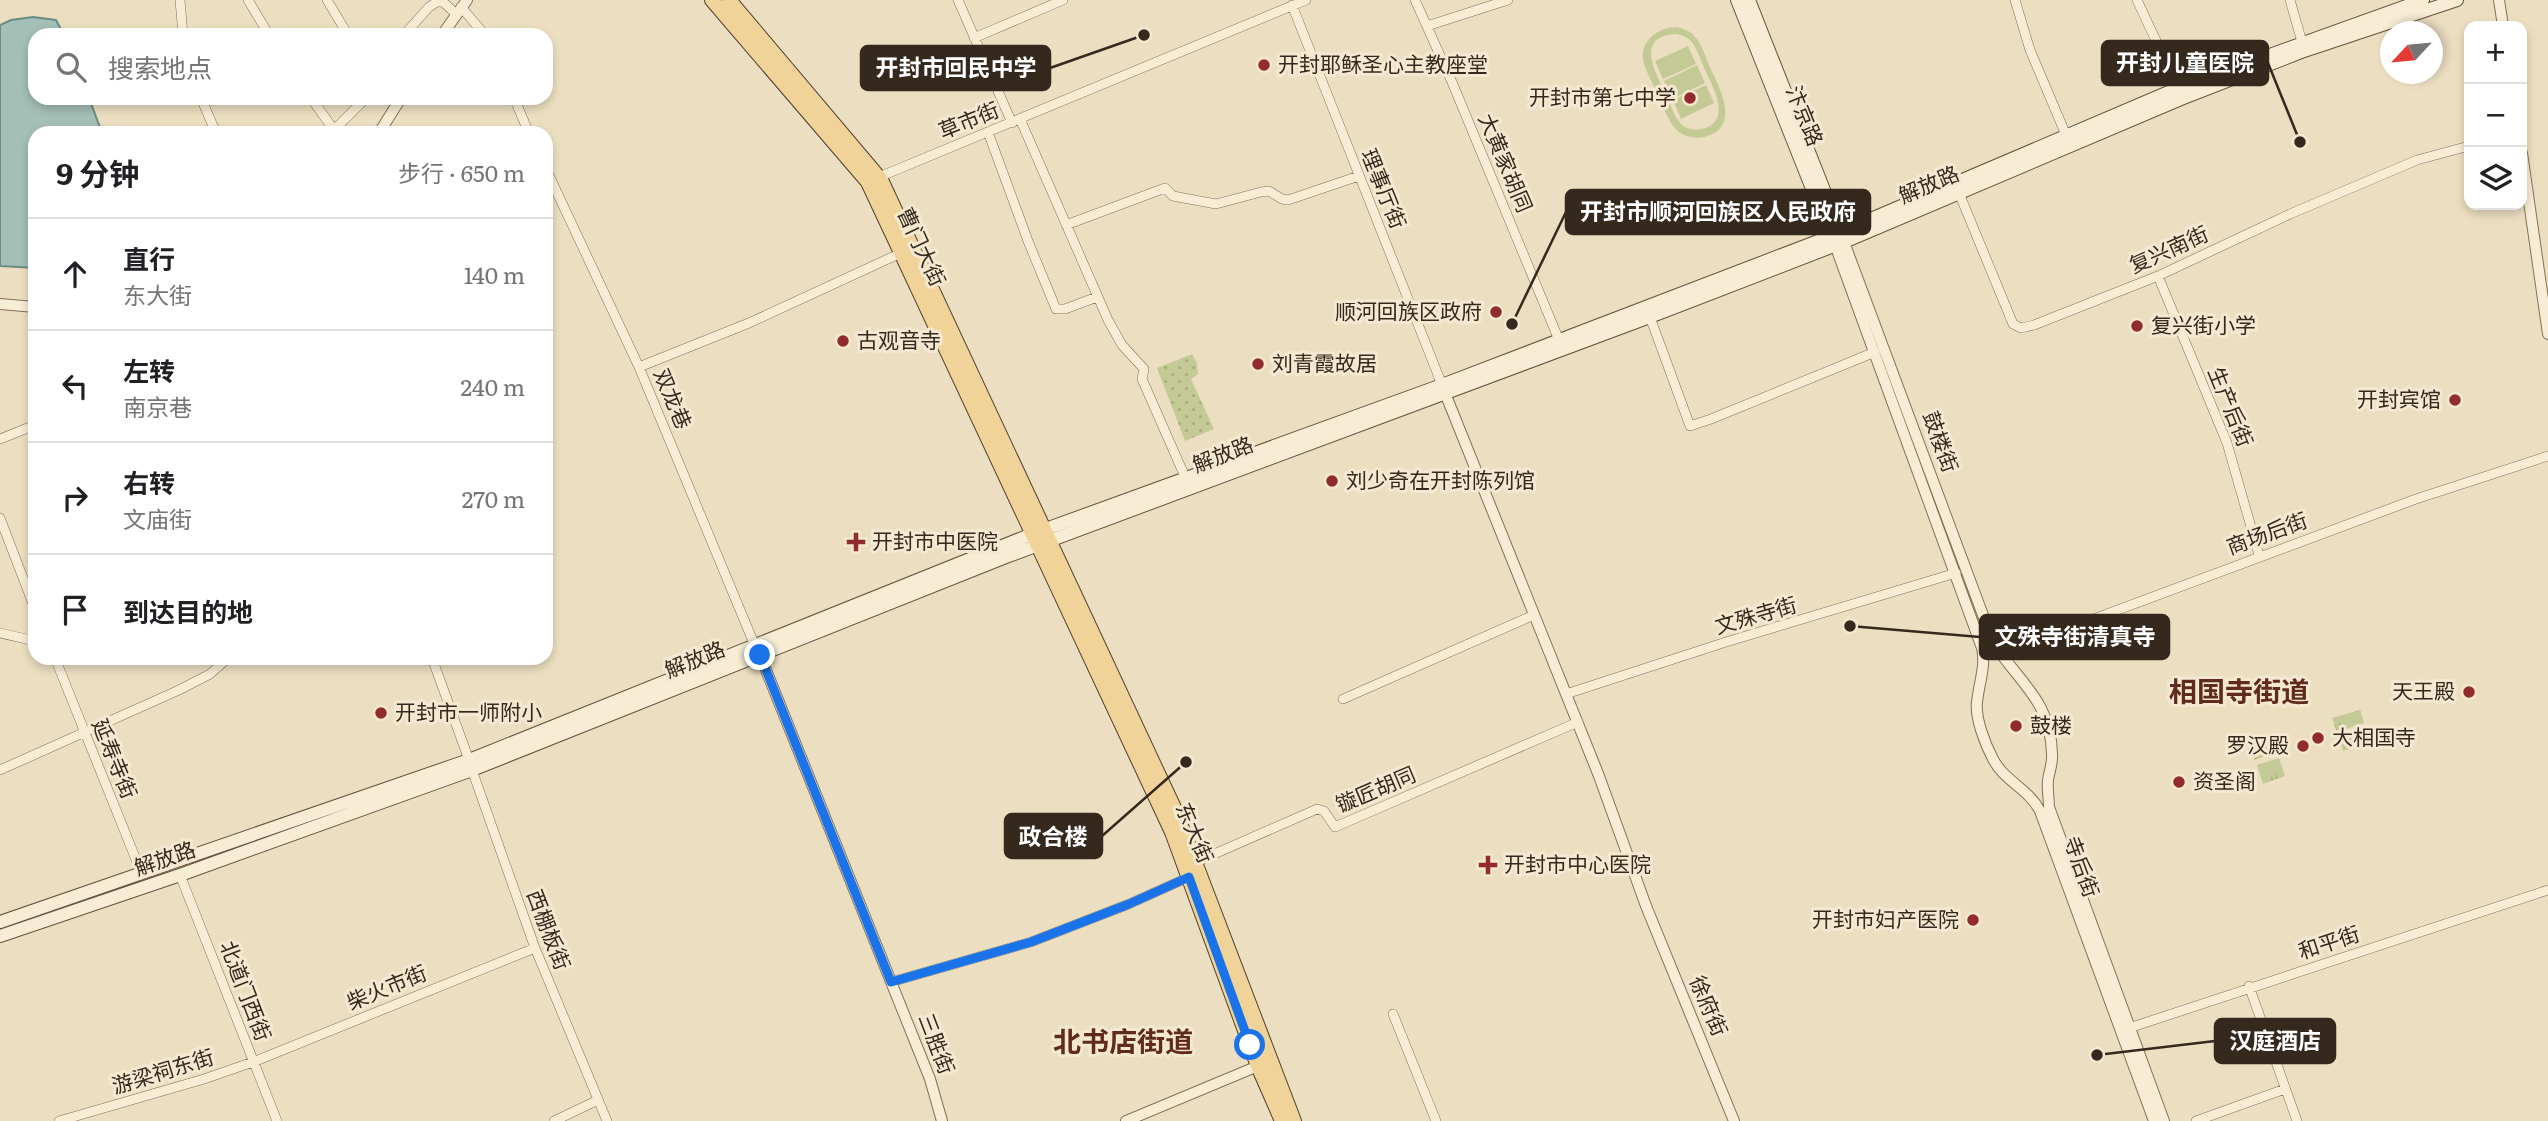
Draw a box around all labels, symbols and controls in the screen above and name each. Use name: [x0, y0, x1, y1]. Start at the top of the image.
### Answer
north arrow: [2380, 21, 2443, 84]
map controls: [2464, 21, 2527, 210]
button: +: [2464, 21, 2527, 84]
search box: [28, 28, 553, 105]
callout: 开封儿童医院: [2102, 41, 2268, 85]
text: 开封儿童医院: [2116, 44, 2254, 78]
callout: 开封市回民中学: [861, 46, 1050, 90]
text: 搜索地点: [108, 47, 212, 86]
place label: 开封耶稣圣心主教座堂: [1278, 47, 1488, 78]
icon: search: [52, 48, 90, 86]
text: 开封市回民中学: [876, 49, 1037, 83]
marker: 开封耶稣圣心主教座堂: [1256, 57, 1272, 73]
place label: 开封市第七中学: [1529, 80, 1676, 111]
street label: 汴京路: [1780, 80, 1832, 150]
button: −: [2464, 84, 2527, 147]
marker: 开封市第七中学: [1682, 90, 1698, 106]
street label: 草市街: [933, 93, 1003, 145]
street label: 大黄家胡同: [1473, 108, 1542, 216]
street label: 理事厅街: [1355, 143, 1415, 233]
button: layers: [2464, 147, 2527, 210]
text: 9 分钟: [56, 150, 139, 194]
text: 步行 · 650 m: [398, 155, 525, 189]
street label: 解放路: [1893, 156, 1963, 209]
callout: 开封市顺河回族区人民政府: [1566, 190, 1870, 234]
text: 开封市顺河回族区人民政府: [1580, 193, 1856, 227]
street label: 曹门大街: [891, 201, 955, 291]
street label: 复兴南街: [2123, 216, 2213, 279]
text: 直行: [123, 238, 175, 277]
icon: ahead: [56, 255, 94, 293]
text: 140 m: [464, 257, 525, 291]
text: 东大街: [123, 277, 192, 311]
place label: 顺河回族区政府: [1335, 294, 1482, 325]
marker: 顺河回族区政府: [1488, 304, 1504, 320]
place label: 复兴街小学: [2151, 308, 2256, 339]
marker: 复兴街小学: [2129, 318, 2145, 334]
place label: 古观音寺: [857, 323, 941, 354]
marker: 古观音寺: [835, 333, 851, 349]
place label: 刘青霞故居: [1272, 346, 1377, 377]
text: 左转: [123, 350, 175, 389]
marker: 刘青霞故居: [1250, 356, 1266, 372]
street label: 生产后街: [2202, 361, 2262, 451]
street label: 双龙巷: [648, 363, 701, 433]
icon: left: [56, 367, 94, 405]
text: 240 m: [460, 369, 525, 403]
place label: 开封宾馆: [2357, 382, 2441, 413]
text: 南京巷: [123, 389, 192, 423]
marker: 开封宾馆: [2447, 392, 2463, 408]
street label: 鼓楼街: [1917, 406, 1968, 476]
street label: 解放路: [1187, 427, 1257, 478]
text: 右转: [123, 462, 175, 501]
place label: 刘少奇在开封陈列馆: [1346, 463, 1535, 494]
marker: 刘少奇在开封陈列馆: [1324, 473, 1340, 489]
icon: right: [56, 479, 94, 517]
text: 270 m: [462, 481, 525, 515]
text: 文庙街: [123, 501, 192, 535]
street label: 商场后街: [2221, 503, 2311, 561]
place label: 开封市中医院: [872, 524, 998, 555]
marker: 开封市中医院: [846, 532, 866, 552]
street label: 文殊寺街: [1711, 587, 1800, 640]
icon: arrive: [56, 591, 94, 629]
text: 到达目的地: [123, 591, 253, 630]
callout: 文殊寺街清真寺: [1980, 615, 2169, 659]
text: 文殊寺街清真寺: [1995, 618, 2156, 652]
street label: 解放路: [659, 632, 729, 684]
route end: [744, 639, 775, 670]
district label: 相国寺街道: [2169, 669, 2309, 711]
place label: 天王殿: [2392, 674, 2455, 705]
marker: 天王殿: [2461, 684, 2477, 700]
place label: 开封市一师附小: [395, 695, 542, 726]
marker: 开封市一师附小: [373, 705, 389, 721]
place label: 鼓楼: [2030, 708, 2072, 739]
street label: 延寿寺街: [86, 713, 146, 803]
marker: 鼓楼: [2008, 718, 2024, 734]
place label: 大相国寺: [2332, 720, 2416, 751]
place label: 罗汉殿: [2226, 728, 2289, 759]
marker: 大相国寺: [2310, 730, 2326, 746]
marker: 罗汉殿: [2295, 738, 2311, 754]
street label: 镟匠胡同: [1330, 757, 1420, 818]
place label: 资圣阁: [2193, 764, 2256, 795]
marker: 资圣阁: [2171, 774, 2187, 790]
street label: 东大街: [1170, 797, 1223, 867]
callout: 政合楼: [1005, 814, 1102, 858]
text: 政合楼: [1019, 818, 1088, 852]
street label: 寺后街: [2058, 831, 2109, 901]
street label: 解放路: [129, 832, 199, 882]
place label: 开封市中心医院: [1504, 847, 1651, 878]
marker: 开封市中心医院: [1478, 855, 1498, 875]
street label: 西棚板街: [521, 884, 580, 974]
place label: 开封市妇产医院: [1812, 902, 1959, 933]
marker: 开封市妇产医院: [1965, 912, 1981, 928]
street label: 和平街: [2293, 916, 2363, 965]
street label: 北道门西街: [214, 936, 281, 1045]
street label: 柴火市街: [341, 956, 431, 1016]
street label: 徐府街: [1684, 970, 1737, 1040]
street label: 三胜街: [913, 1008, 964, 1078]
district label: 北书店街道: [1053, 1019, 1193, 1061]
callout: 汉庭酒店: [2215, 1019, 2335, 1063]
text: 汉庭酒店: [2229, 1022, 2321, 1056]
route start: [1234, 1029, 1265, 1060]
street label: 游梁祠东街: [108, 1039, 217, 1100]

